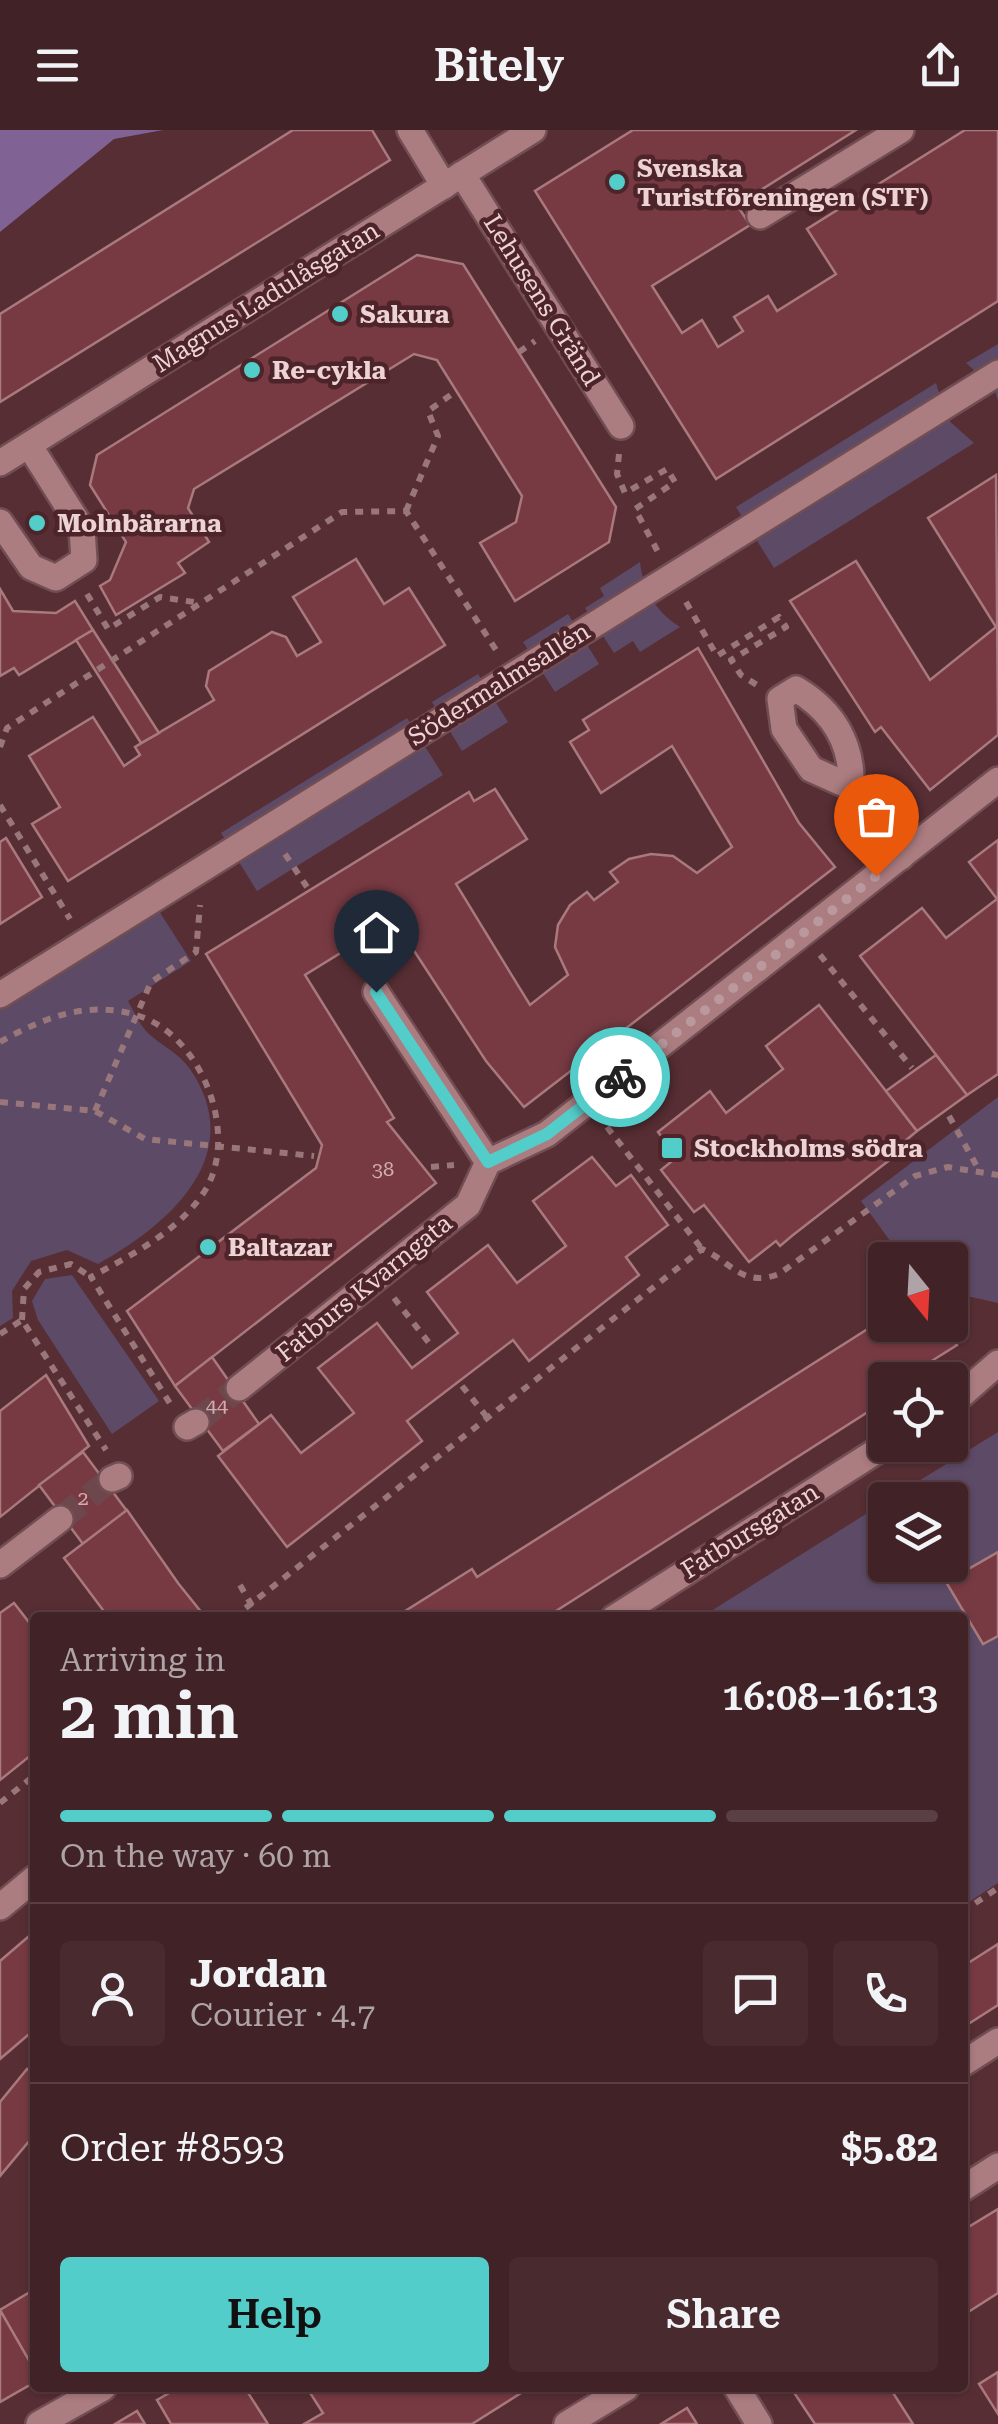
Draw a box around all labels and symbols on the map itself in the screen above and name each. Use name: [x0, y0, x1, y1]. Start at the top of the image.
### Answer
place label: Svenska Turistföreningen (STF): [637, 154, 929, 212]
marker: Svenska Turistföreningen (STF): [606, 171, 628, 193]
street label: Lehusens Gränd: [478, 209, 606, 391]
street label: Magnus Ladulåsgatan: [148, 216, 384, 378]
place label: Sakura: [360, 300, 450, 329]
marker: Sakura: [329, 303, 351, 325]
place label: Re-cykla: [272, 356, 387, 385]
marker: Re-cykla: [241, 359, 263, 381]
place label: Molnbärarna: [57, 509, 222, 538]
marker: Molnbärarna: [26, 512, 48, 534]
street label: Södermalmsallén: [403, 616, 595, 752]
pin: [834, 774, 919, 877]
pin: [334, 890, 419, 993]
courier: [570, 1027, 670, 1127]
place label: Stockholms södra: [694, 1134, 923, 1163]
marker: Stockholms södra: [659, 1135, 685, 1161]
house number: 38: [372, 1157, 394, 1181]
street label: Fatburs Kvarngata: [270, 1208, 458, 1368]
place label: Baltazar: [228, 1233, 333, 1262]
marker: Baltazar: [197, 1236, 219, 1258]
north arrow: [868, 1242, 968, 1342]
house number: 44: [206, 1393, 229, 1417]
street label: Fatbursgatan: [676, 1477, 824, 1585]
house number: 2: [77, 1486, 89, 1510]

